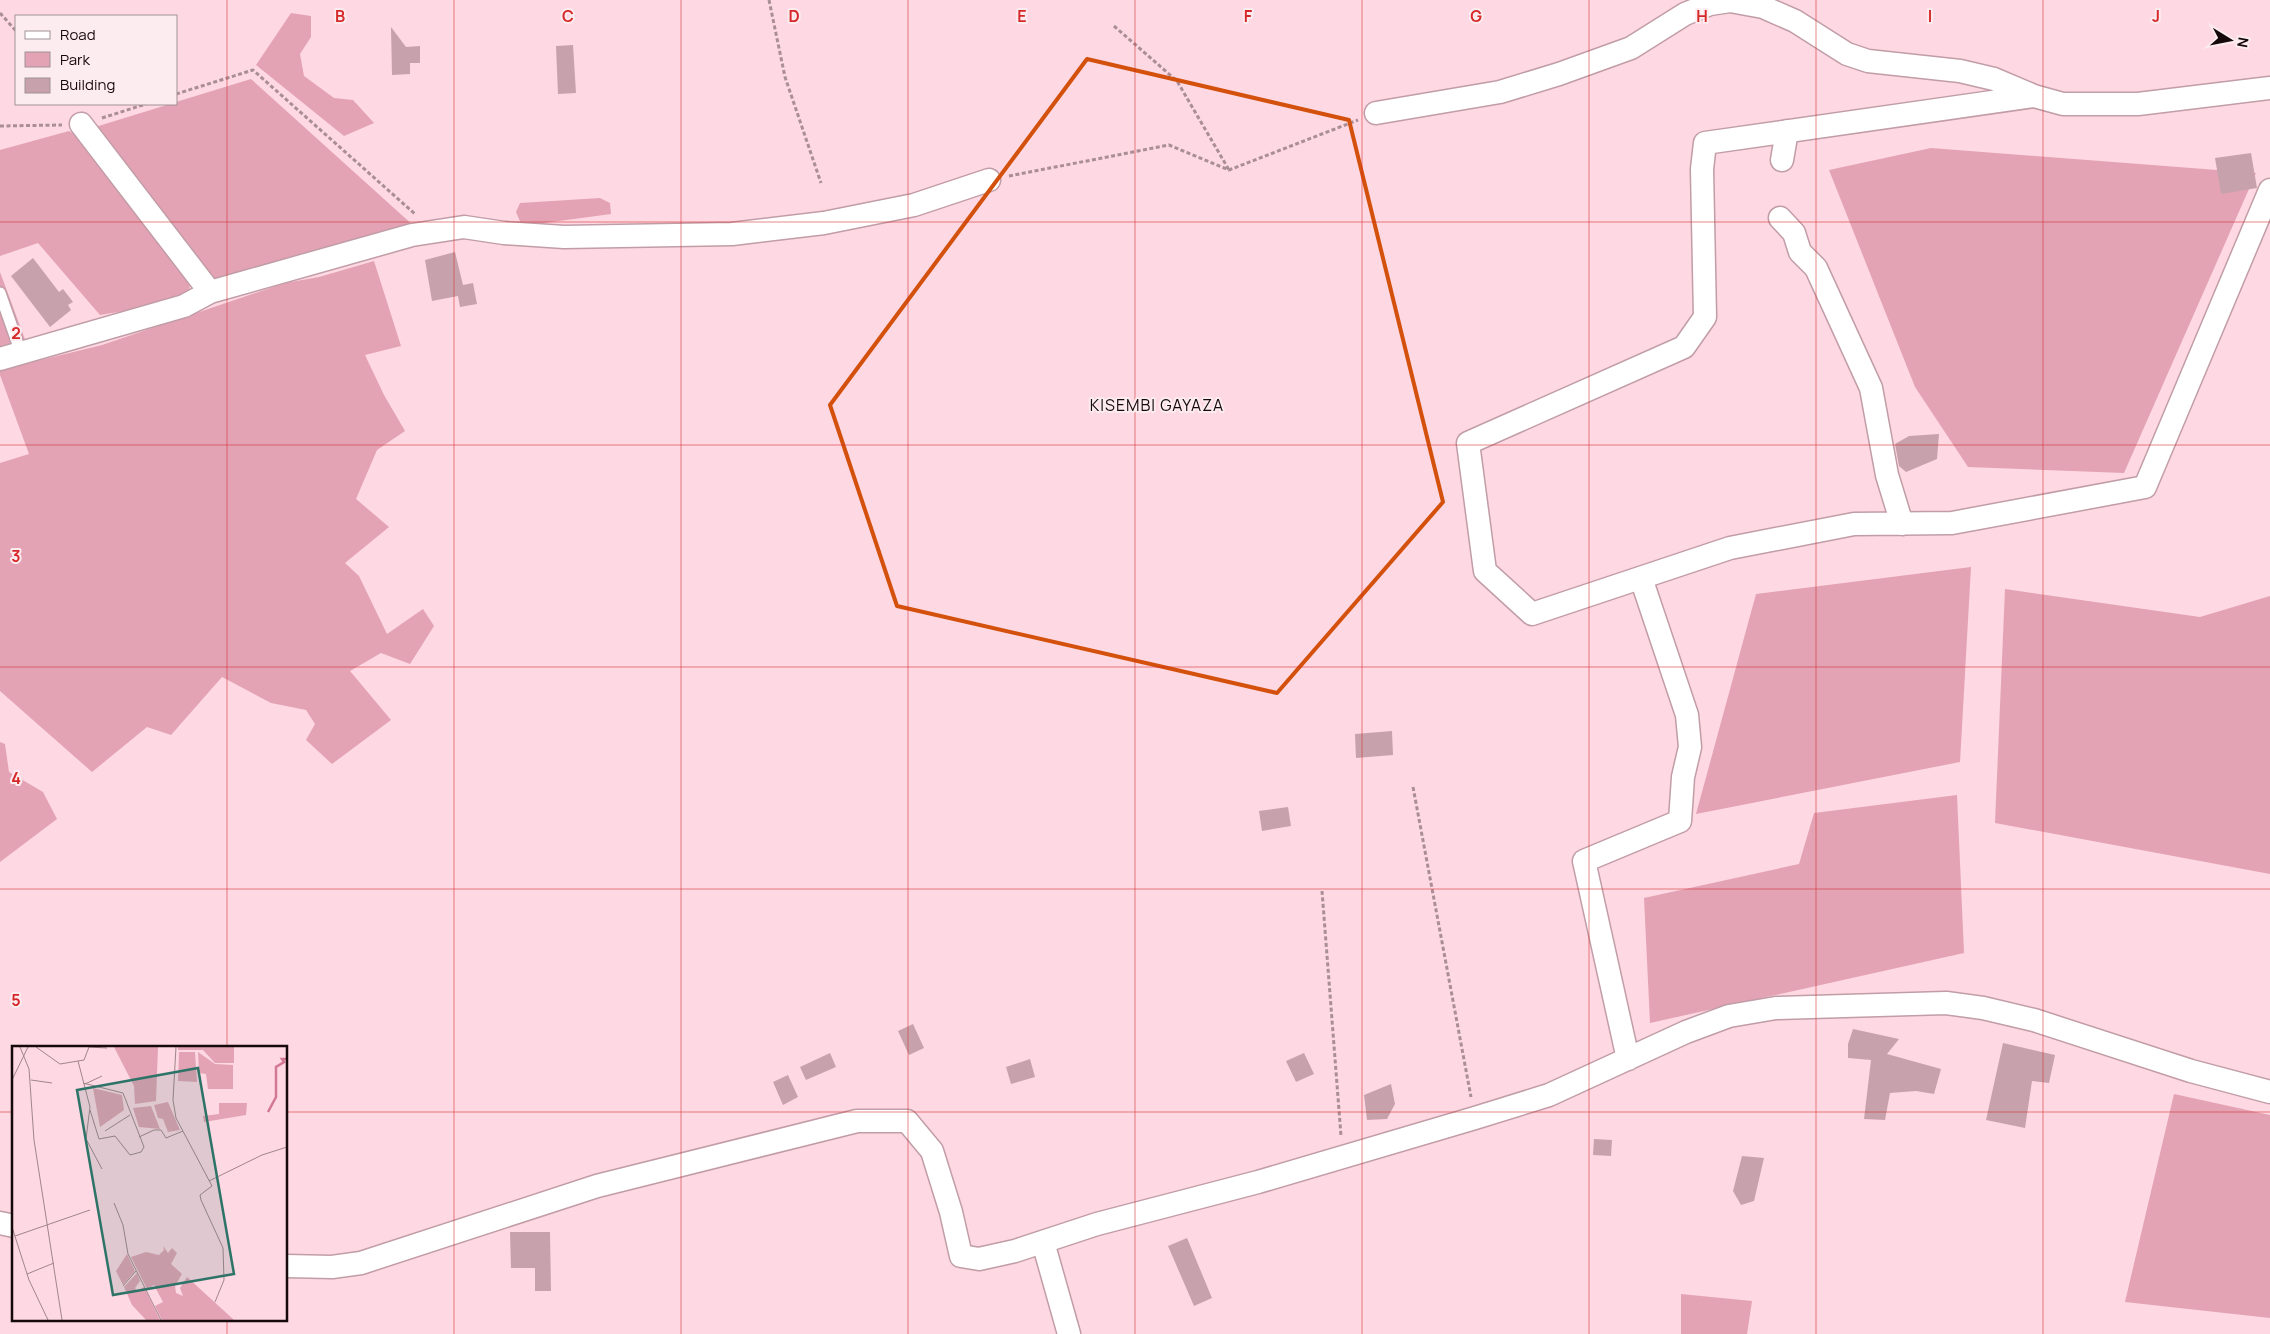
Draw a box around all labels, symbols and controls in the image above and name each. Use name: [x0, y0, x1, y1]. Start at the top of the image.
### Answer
text: B: [335, 5, 345, 27]
text: C: [562, 5, 574, 27]
text: D: [788, 5, 800, 27]
text: E: [1017, 5, 1027, 27]
text: F: [1244, 5, 1253, 27]
text: G: [1470, 5, 1482, 27]
text: H: [1696, 5, 1708, 27]
text: I: [1928, 5, 1932, 27]
text: J: [2152, 5, 2160, 27]
legend: [15, 15, 178, 105]
north arrow: [2205, 15, 2255, 65]
text: Road: [60, 24, 96, 45]
text: N: [2233, 36, 2254, 49]
text: Park: [60, 49, 90, 70]
text: Building: [60, 74, 115, 95]
text: 2: [11, 322, 21, 344]
district label: KISEMBI GAYAZA: [1090, 394, 1224, 416]
text: 3: [11, 545, 21, 567]
text: 4: [11, 767, 21, 789]
text: 5: [11, 989, 21, 1011]
inset map: [12, 1046, 288, 1322]

